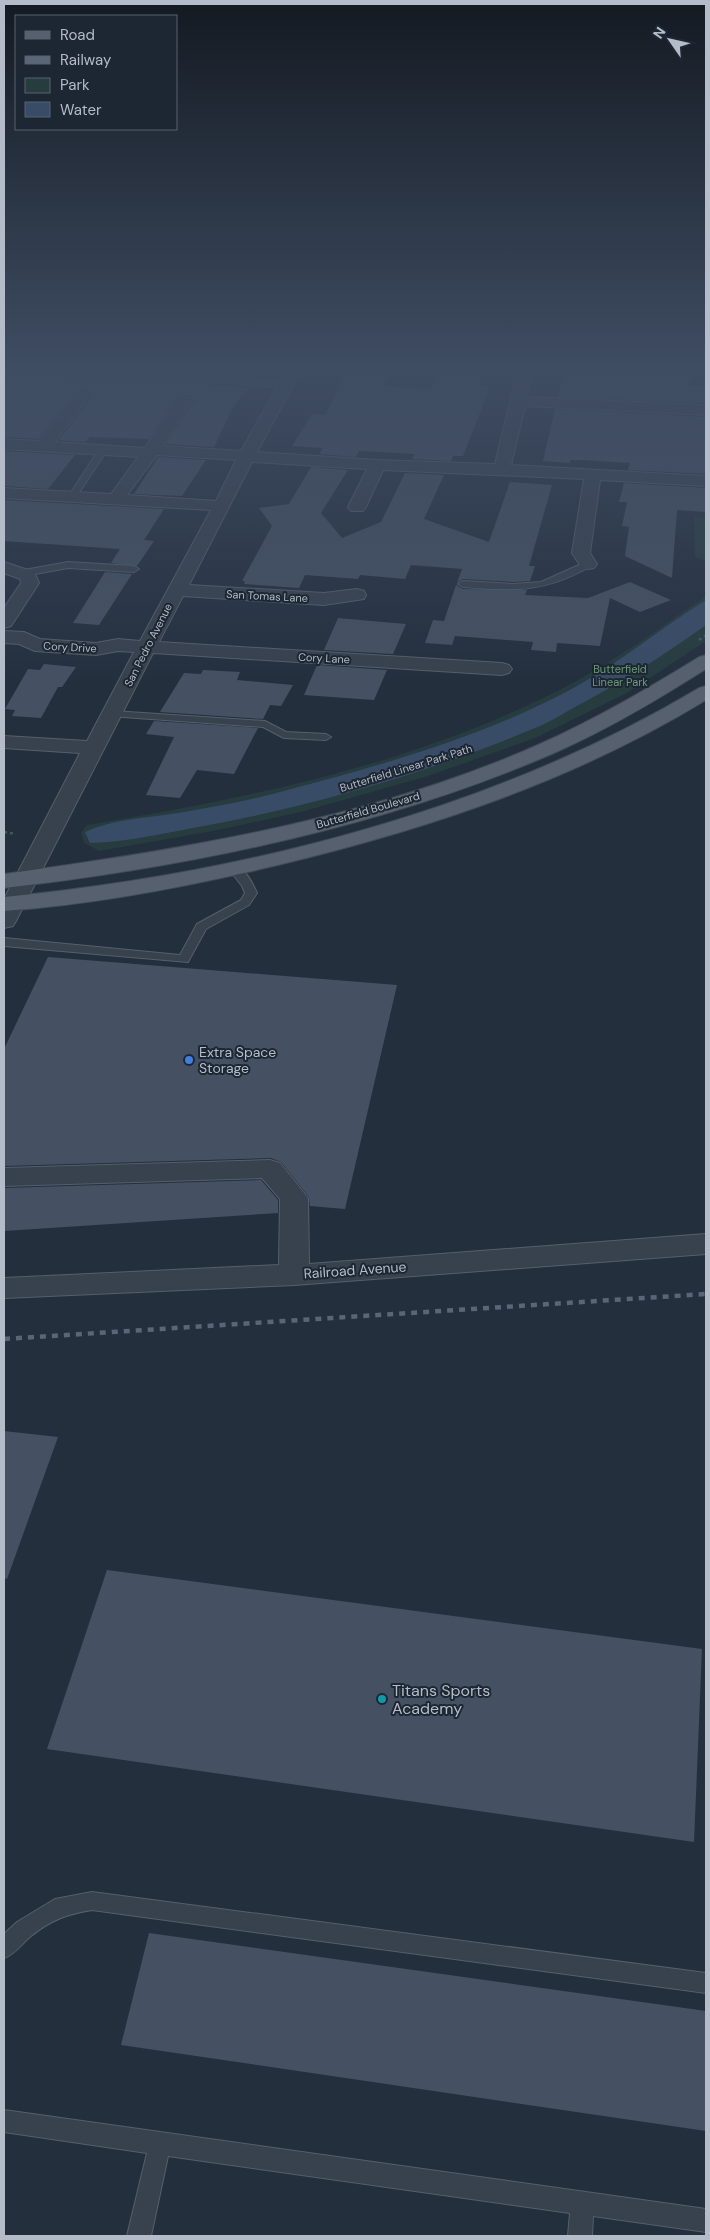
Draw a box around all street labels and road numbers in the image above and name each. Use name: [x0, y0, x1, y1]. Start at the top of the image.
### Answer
street label: San Tomas Lane: [226, 587, 308, 605]
street label: San Pedro Avenue: [121, 601, 175, 689]
street label: Cory Drive: [43, 639, 97, 655]
street label: Cory Lane: [298, 650, 350, 666]
street label: Butterfield Linear Park Path: [338, 741, 474, 795]
street label: Butterfield Boulevard: [315, 789, 421, 831]
street label: Railroad Avenue: [303, 1257, 407, 1283]

